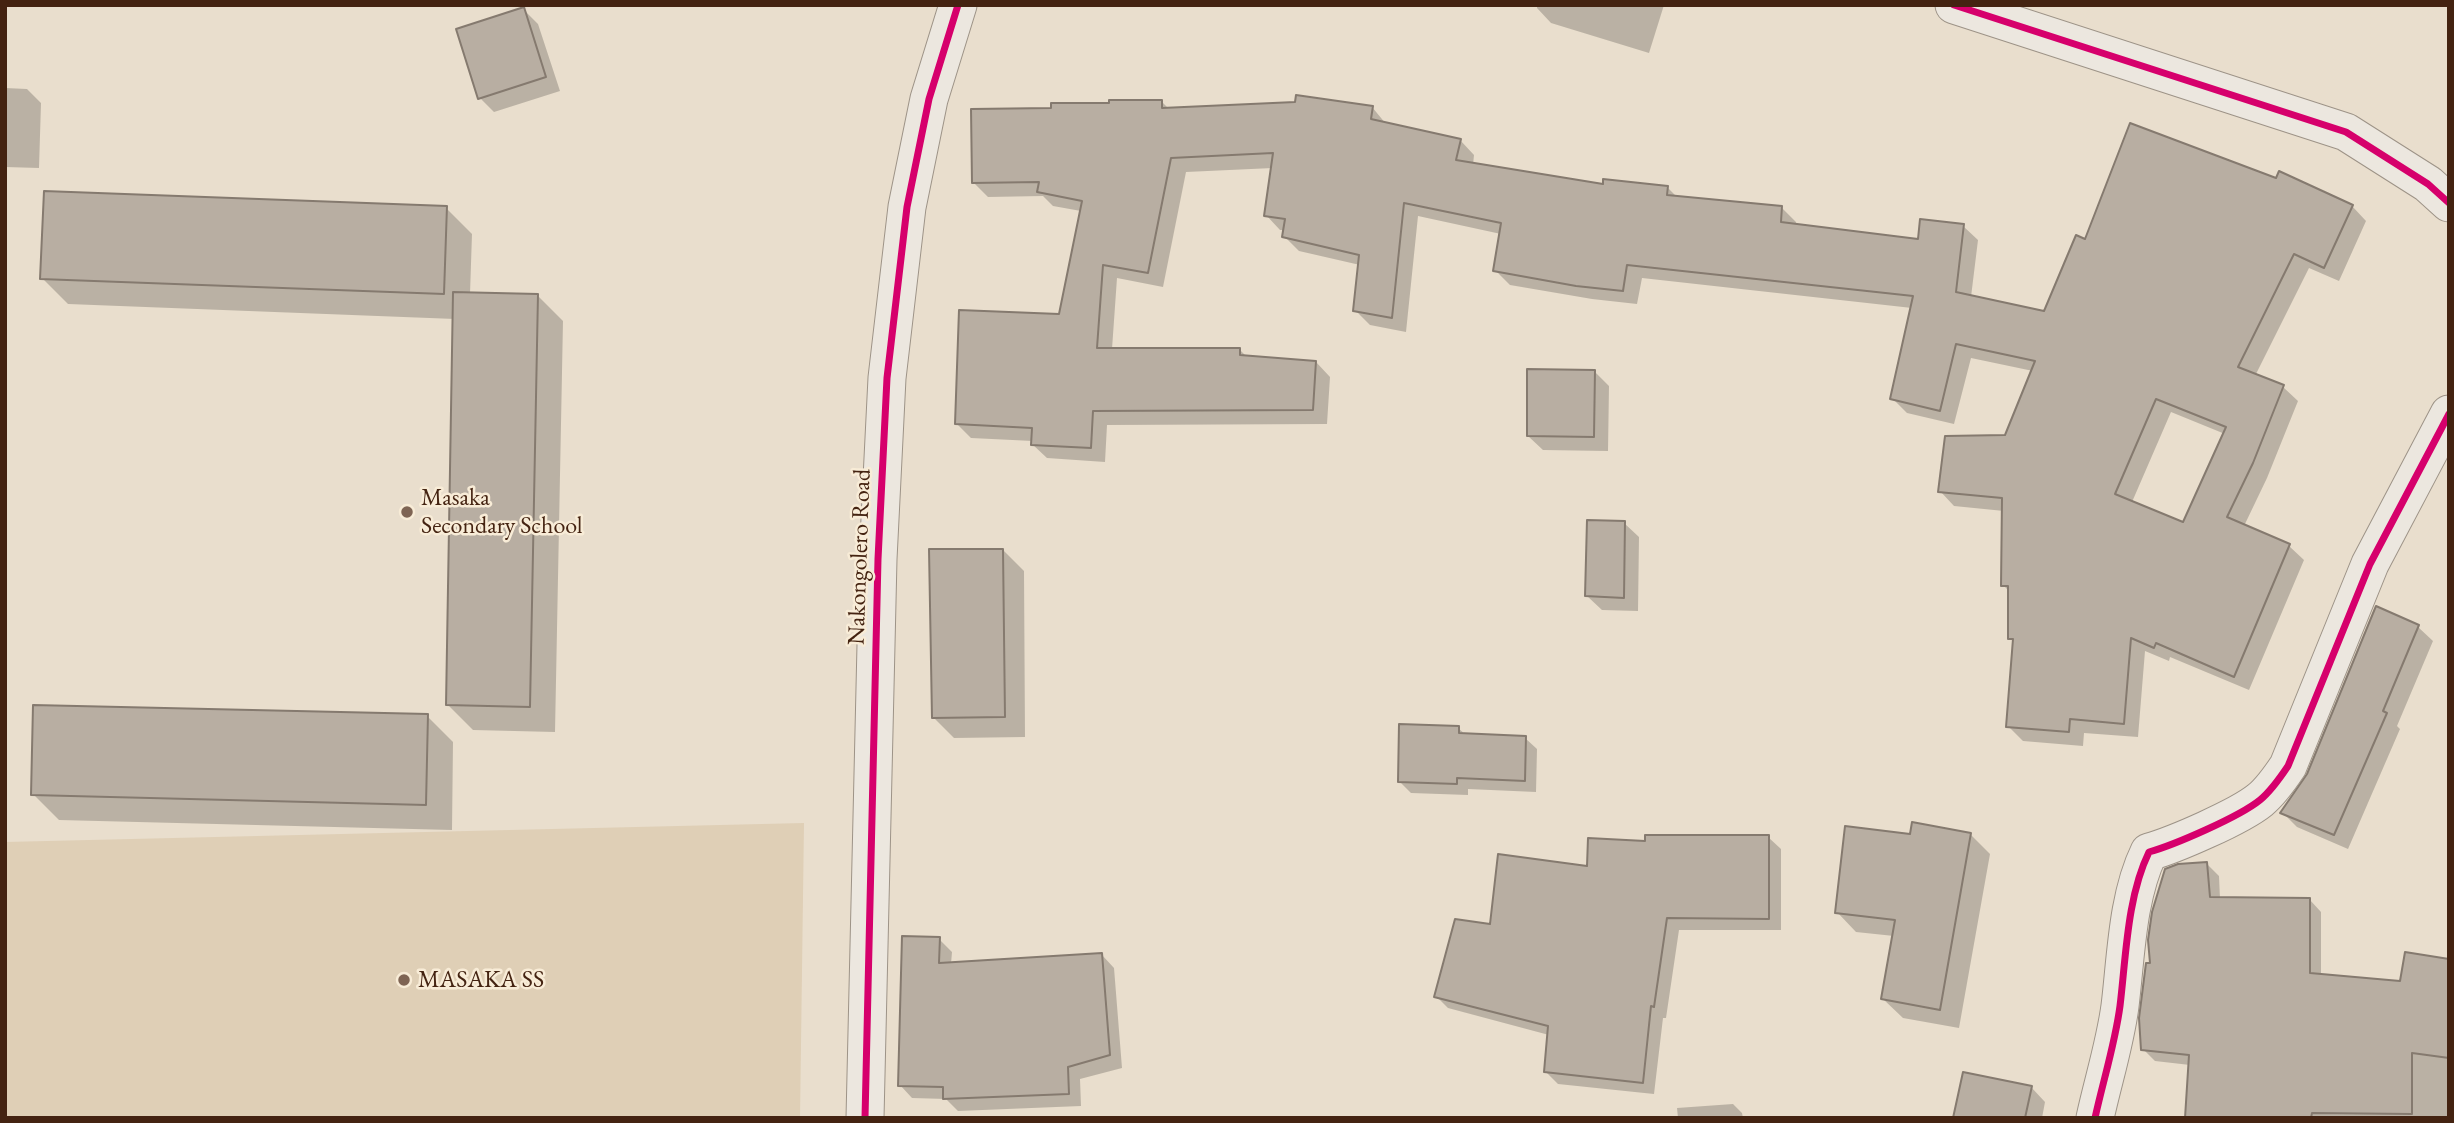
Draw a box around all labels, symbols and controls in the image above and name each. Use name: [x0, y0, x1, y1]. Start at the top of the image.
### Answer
street label: Nakongolero Road: [843, 468, 877, 646]
place label: Masaka Secondary School: [421, 484, 583, 540]
marker: Masaka Secondary School: [399, 504, 415, 520]
place label: MASAKA SS: [418, 966, 544, 994]
marker: MASAKA SS: [396, 972, 412, 988]

